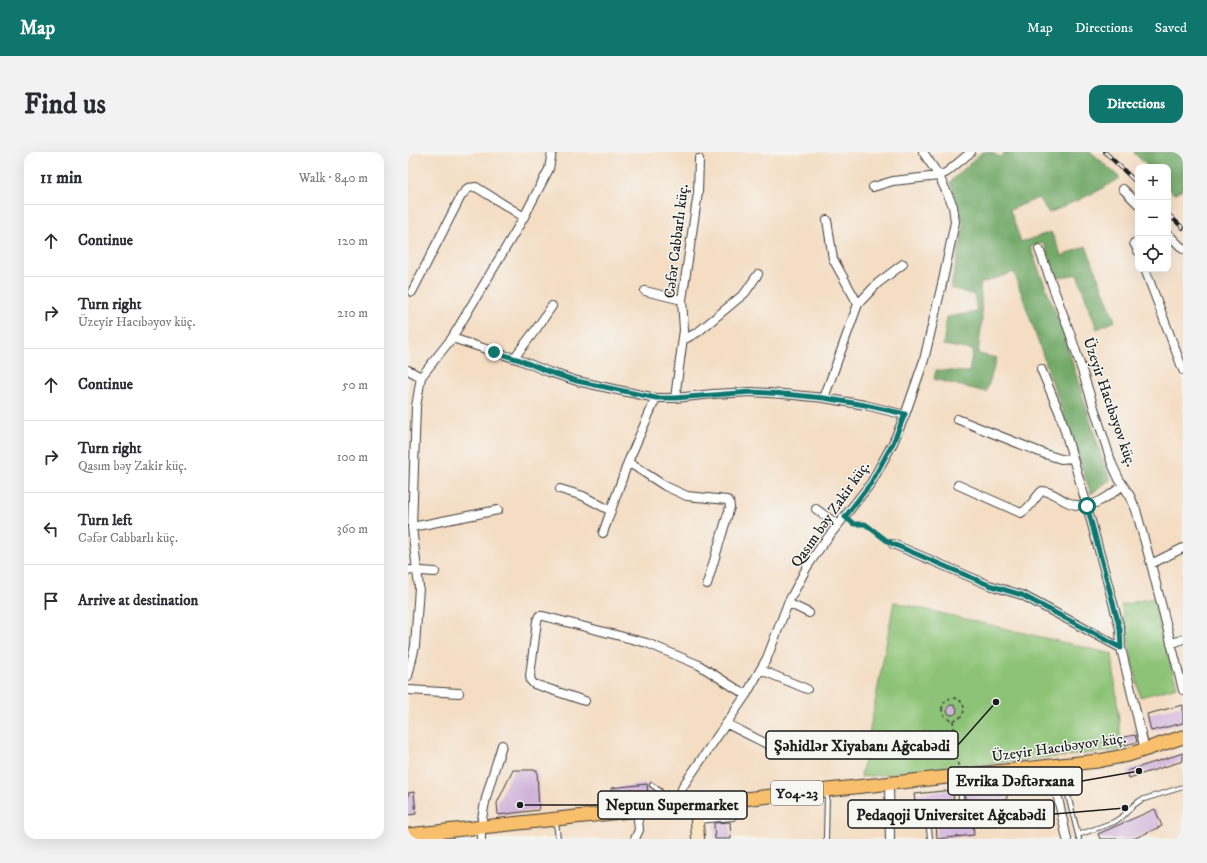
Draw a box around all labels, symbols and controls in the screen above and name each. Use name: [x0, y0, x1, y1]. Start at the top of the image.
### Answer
text: Map: [20, 17, 55, 40]
text: Map: [1027, 19, 1053, 37]
text: Directions: [1075, 19, 1133, 37]
text: Saved: [1155, 19, 1187, 37]
button: Directions: [1089, 85, 1183, 123]
text: Find us: [24, 87, 106, 122]
map controls: [1135, 164, 1171, 272]
button: +: [1135, 164, 1171, 200]
text: 11 min: [40, 167, 82, 189]
text: Walk · 840 m: [299, 170, 368, 186]
street label: Cəfər Cabbarlı küç.: [660, 183, 693, 299]
button: −: [1135, 200, 1171, 236]
icon: ahead: [40, 230, 62, 252]
text: Continue: [78, 231, 133, 250]
text: 120 m: [337, 233, 368, 249]
button: locate: [1135, 236, 1171, 272]
text: Turn right: [78, 295, 141, 314]
icon: right: [40, 302, 62, 324]
text: 210 m: [337, 305, 368, 321]
text: Üzeyir Hacıbəyov küç.: [78, 314, 195, 330]
street label: Üzeyir Hacıbəyov küç.: [1078, 335, 1141, 469]
route end: [485, 343, 503, 361]
icon: ahead: [40, 374, 62, 396]
text: Continue: [78, 375, 133, 394]
text: 50 m: [342, 377, 368, 393]
text: Turn right: [78, 439, 141, 458]
icon: right: [40, 446, 62, 468]
text: 100 m: [337, 449, 368, 465]
street label: Qasım bəy Zakir küç.: [787, 457, 874, 571]
text: Qasım bəy Zakir küç.: [78, 458, 187, 474]
route start: [1078, 497, 1096, 515]
text: Turn left: [78, 511, 132, 530]
icon: left: [40, 518, 62, 540]
text: 360 m: [337, 521, 368, 537]
text: Cəfər Cabbarlı küç.: [78, 530, 178, 546]
icon: arrive: [40, 590, 62, 612]
text: Arrive at destination: [78, 591, 198, 610]
street label: Üzeyir Hacıbəyov küç.: [991, 729, 1128, 766]
callout: Şəhidlər Xiyabanı Ağcabədi: [766, 731, 958, 759]
text: Şəhidlər Xiyabanı Ağcabədi: [774, 736, 950, 756]
callout: Evrika Dəftərxana: [948, 767, 1082, 795]
text: Evrika Dəftərxana: [956, 771, 1075, 791]
road number: Y04-23: [771, 781, 823, 805]
callout: Neptun Supermarket: [598, 791, 747, 819]
text: Neptun Supermarket: [605, 795, 739, 815]
callout: Pedaqoji Universitet Ağcabədi: [848, 800, 1054, 828]
text: Pedaqoji Universitet Ağcabədi: [856, 805, 1046, 826]

